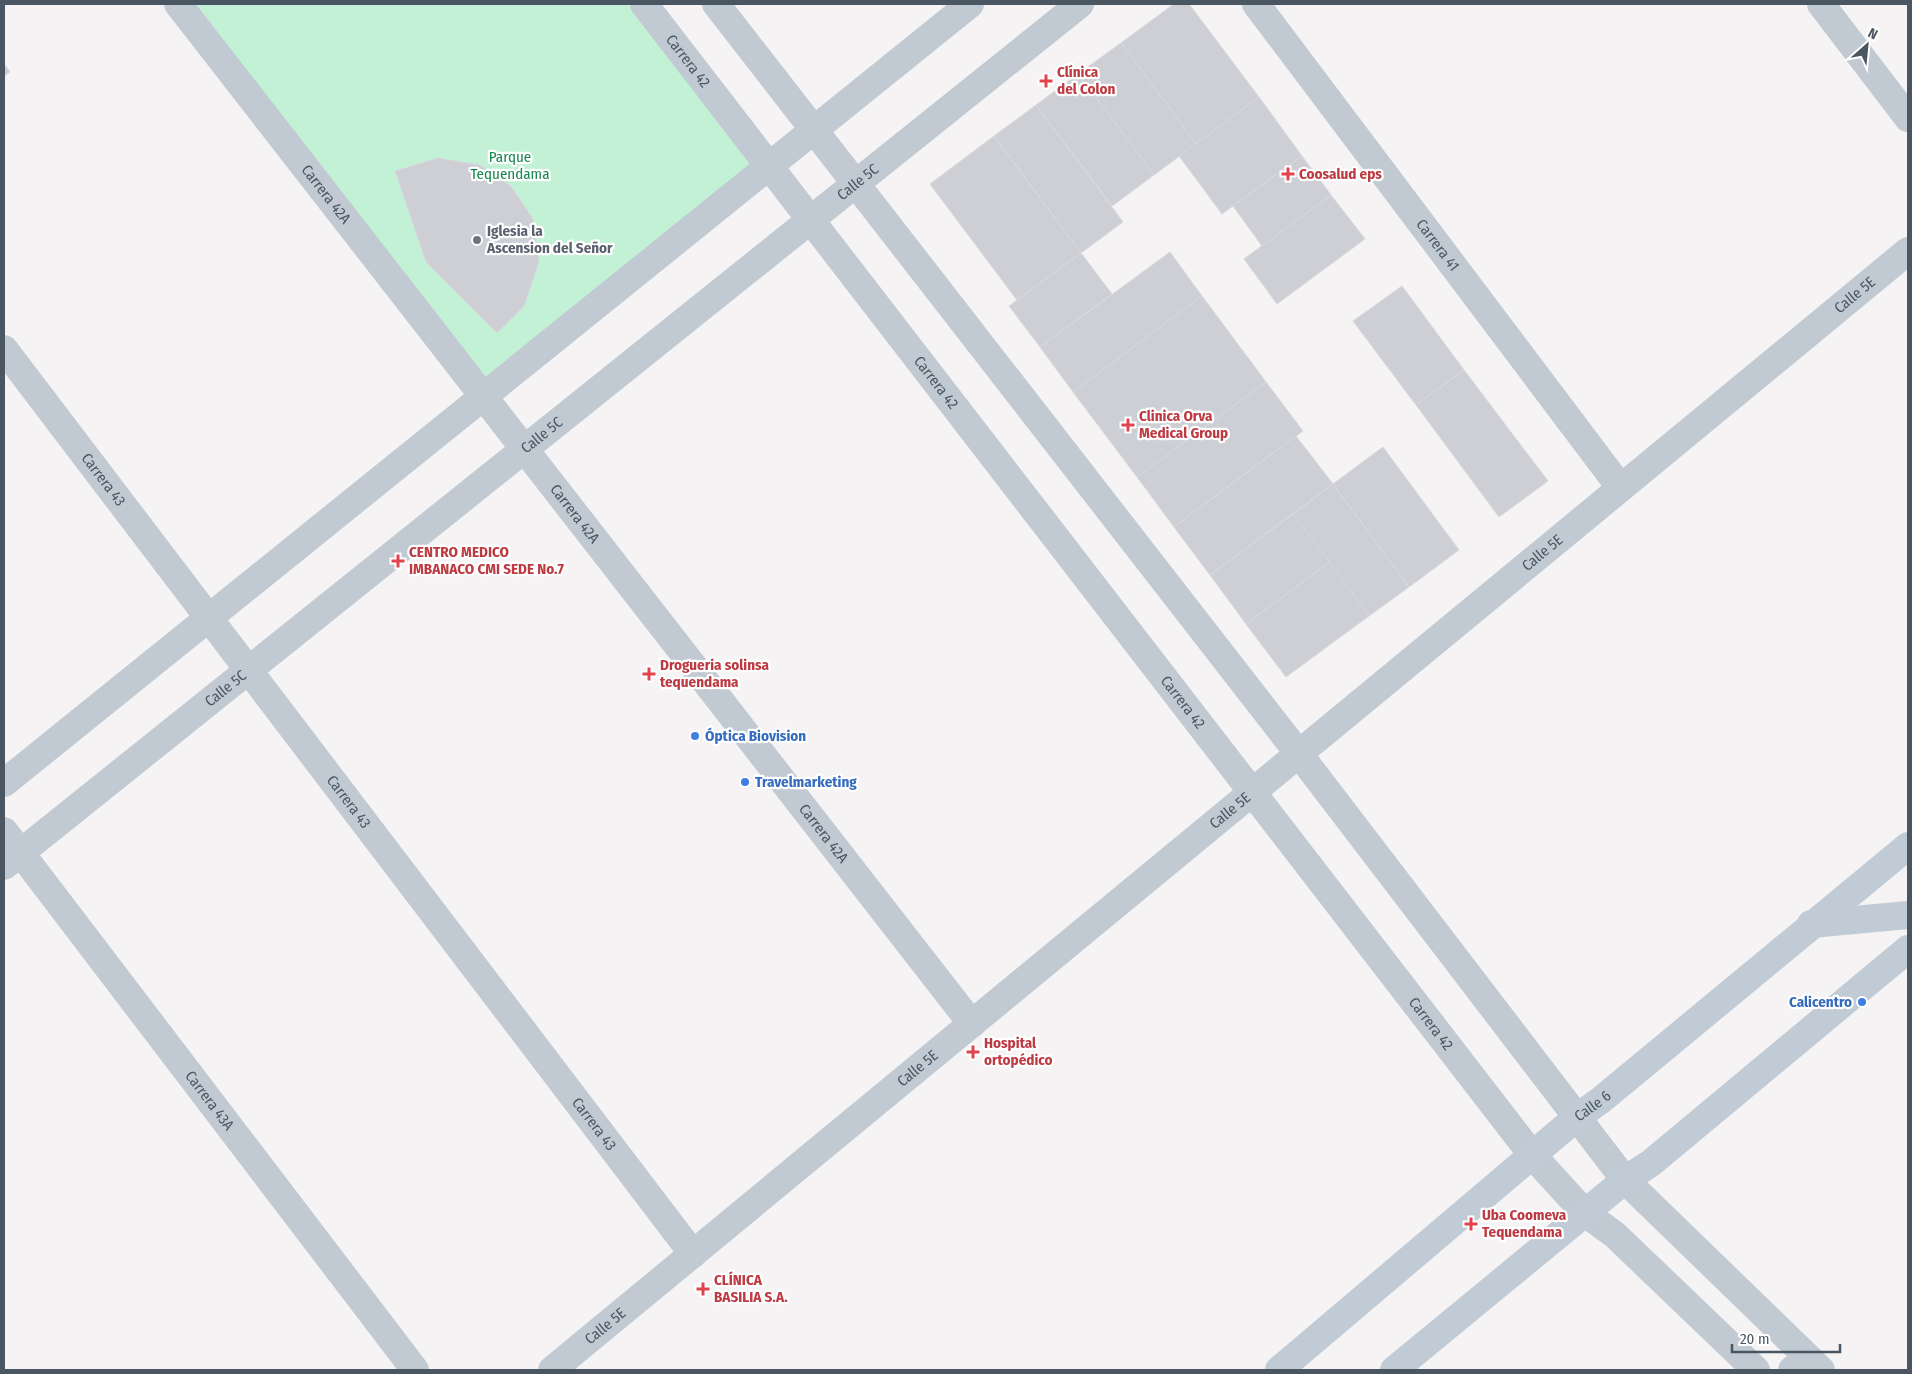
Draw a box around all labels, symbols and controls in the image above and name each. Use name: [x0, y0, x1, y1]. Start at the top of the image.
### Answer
north arrow: [1842, 20, 1892, 70]
text: N: [1865, 24, 1880, 43]
street label: Carrera 42: [662, 31, 714, 91]
place label: Clínica del Colon: [1057, 63, 1116, 98]
marker: Clínica del Colon: [1039, 74, 1053, 88]
park label: Parque Tequendama: [470, 148, 550, 183]
street label: Calle 5C: [833, 160, 882, 204]
street label: Carrera 42A: [298, 161, 355, 227]
place label: Coosalud eps: [1299, 165, 1382, 183]
marker: Coosalud eps: [1281, 167, 1295, 181]
street label: Carrera 41: [1412, 216, 1463, 275]
place label: Iglesia la Ascension del Señor: [486, 222, 613, 257]
marker: Iglesia la Ascension del Señor: [471, 234, 483, 246]
street label: Calle 5E: [1831, 273, 1879, 317]
street label: Carrera 42: [910, 352, 962, 413]
place label: Clinica Orva Medical Group: [1139, 407, 1228, 442]
street label: Calle 5C: [517, 413, 566, 457]
marker: Clinica Orva Medical Group: [1121, 418, 1135, 432]
street label: Carrera 43: [77, 449, 129, 510]
street label: Carrera 42A: [546, 481, 603, 547]
street label: Calle 5E: [1518, 531, 1566, 575]
place label: CENTRO MEDICO IMBANACO CMI SEDE No.7: [409, 543, 565, 578]
marker: CENTRO MEDICO IMBANACO CMI SEDE No.7: [391, 554, 405, 568]
place label: Drogueria solinsa tequendama: [660, 656, 770, 691]
street label: Calle 5C: [201, 666, 250, 710]
marker: Drogueria solinsa tequendama: [642, 667, 656, 681]
street label: Carrera 42: [1157, 672, 1209, 732]
place label: Óptica Biovision: [705, 727, 806, 745]
marker: Óptica Biovision: [689, 730, 701, 742]
street label: Carrera 43: [323, 772, 375, 832]
place label: Travelmarketing: [755, 773, 857, 791]
marker: Travelmarketing: [739, 776, 751, 788]
street label: Calle 5E: [1206, 788, 1254, 833]
street label: Carrera 42A: [795, 800, 852, 866]
place label: Calicentro: [1789, 993, 1852, 1011]
street label: Carrera 42: [1405, 994, 1457, 1054]
marker: Calicentro: [1856, 996, 1868, 1008]
place label: Hospital ortopédico: [984, 1034, 1053, 1069]
marker: Hospital ortopédico: [966, 1045, 980, 1059]
street label: Calle 5E: [894, 1046, 942, 1090]
street label: Carrera 43A: [181, 1067, 238, 1134]
street label: Calle 6: [1571, 1087, 1615, 1125]
street label: Carrera 43: [568, 1094, 620, 1154]
place label: Uba Coomeva Tequendama: [1482, 1206, 1567, 1241]
marker: Uba Coomeva Tequendama: [1464, 1217, 1478, 1231]
place label: CLÍNICA BASILIA S.A.: [714, 1271, 788, 1306]
marker: CLÍNICA BASILIA S.A.: [696, 1282, 710, 1296]
street label: Calle 5E: [581, 1304, 629, 1348]
scale bar: [1732, 1322, 1840, 1354]
text: 20 m: [1740, 1330, 1770, 1348]

